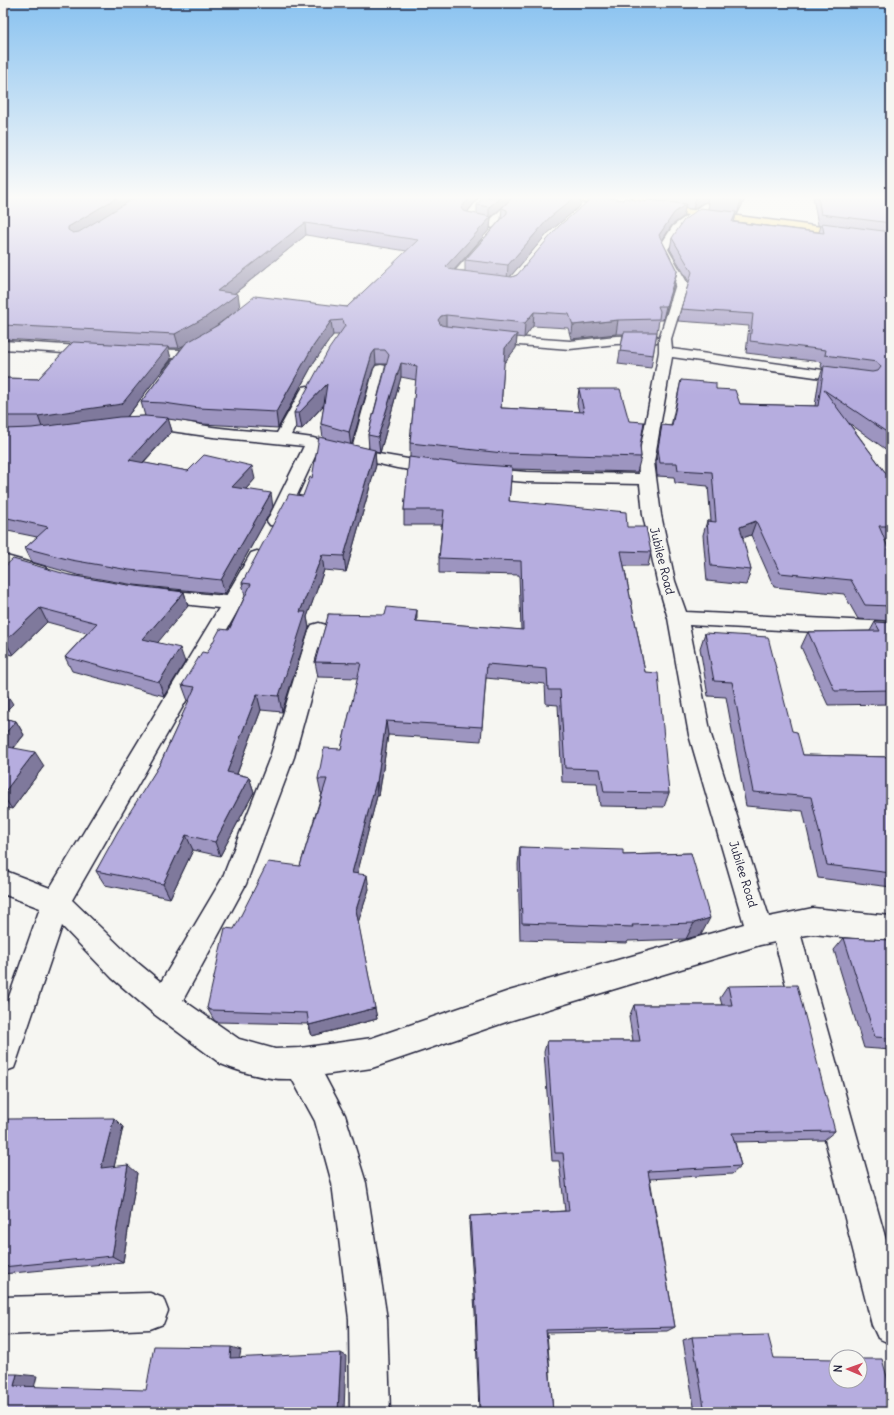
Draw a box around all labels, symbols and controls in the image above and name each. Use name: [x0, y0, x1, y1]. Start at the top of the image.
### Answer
street label: Jubilee Road: [647, 526, 678, 596]
street label: Jubilee Road: [726, 839, 761, 909]
north arrow: [828, 1349, 868, 1389]
text: N: [831, 1365, 845, 1373]

